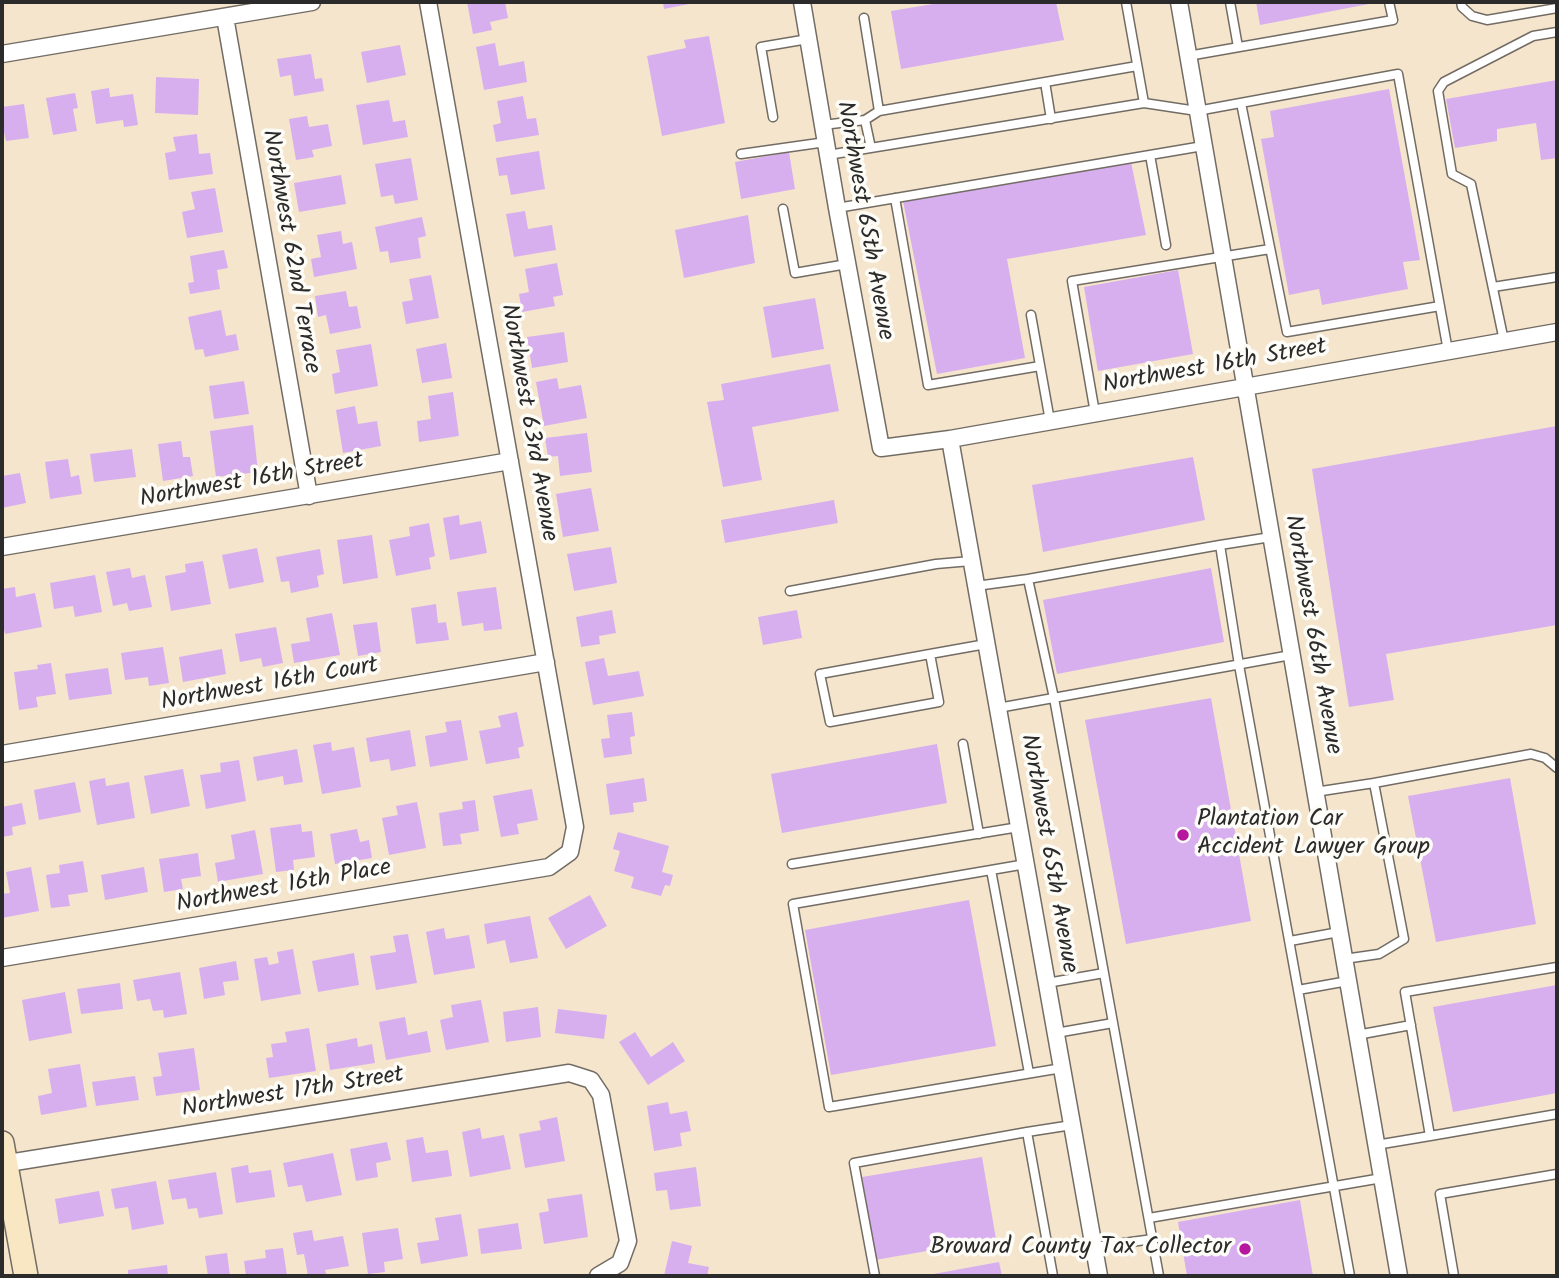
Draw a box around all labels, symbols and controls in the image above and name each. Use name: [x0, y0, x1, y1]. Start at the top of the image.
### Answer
street label: Northwest 65th Avenue: [828, 99, 898, 343]
street label: Northwest 62nd Terrace: [253, 128, 325, 376]
street label: Northwest 63rd Avenue: [492, 302, 562, 544]
street label: Northwest 16th Street: [1101, 334, 1329, 402]
street label: Northwest 16th Street: [138, 448, 366, 516]
street label: Northwest 66th Avenue: [1276, 513, 1346, 757]
street label: Northwest 16th Court: [159, 653, 381, 719]
street label: Northwest 65th Avenue: [1012, 732, 1082, 976]
place label: Plantation Car Accident Lawyer Group: [1197, 807, 1430, 863]
marker: Plantation Car Accident Lawyer Group: [1175, 827, 1191, 843]
street label: Northwest 16th Place: [174, 855, 394, 921]
street label: Northwest 17th Street: [180, 1062, 406, 1126]
place label: Broward County Tax Collector: [930, 1235, 1231, 1263]
marker: Broward County Tax Collector: [1237, 1241, 1253, 1257]

